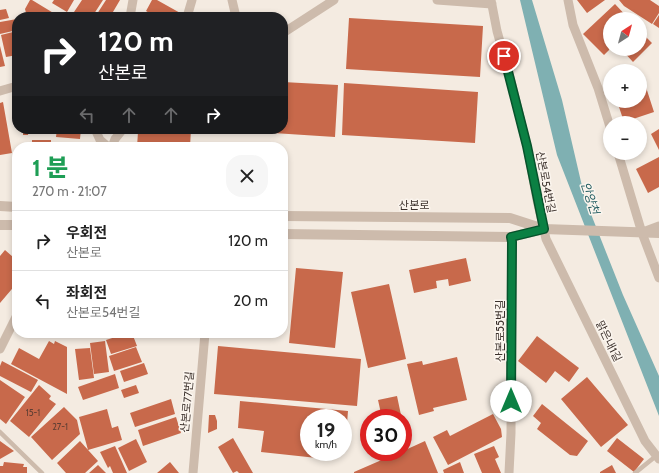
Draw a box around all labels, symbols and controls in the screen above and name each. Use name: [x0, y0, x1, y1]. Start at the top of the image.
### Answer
north arrow: [603, 12, 647, 56]
map controls: [603, 12, 647, 160]
text: 120 m: [98, 24, 174, 58]
icon: right: [32, 28, 84, 80]
pin: [487, 39, 521, 73]
icon: arrive: [493, 45, 515, 67]
text: 산본로: [98, 62, 148, 84]
button: +: [603, 64, 647, 108]
icon: left: [76, 104, 98, 126]
icon: ahead: [118, 104, 140, 126]
icon: ahead: [160, 104, 182, 126]
icon: right: [202, 104, 224, 126]
button: −: [603, 116, 647, 160]
street label: 산본로54번길: [533, 150, 559, 214]
text: 1 분: [32, 153, 68, 182]
button: close: [226, 155, 268, 197]
water label: 안양천: [578, 180, 603, 218]
text: 270 m · 21:07: [32, 183, 107, 199]
street label: 산본로: [399, 198, 429, 212]
text: 우회전: [66, 224, 107, 242]
icon: right: [32, 230, 54, 252]
text: 120 m: [228, 232, 268, 250]
text: 산본로: [66, 244, 102, 260]
text: 좌회전: [66, 284, 107, 302]
icon: left: [32, 290, 54, 312]
text: 20 m: [233, 292, 268, 310]
street label: 산본로55번길: [493, 300, 507, 362]
text: 산본로54번길: [66, 304, 140, 320]
street label: 맑은내1길: [593, 318, 625, 364]
street label: 산본로77번길: [177, 371, 197, 433]
position arrow: [490, 380, 532, 422]
house number: 15-1: [26, 407, 40, 418]
speed limit sign: 30: [360, 409, 412, 461]
text: 19: [317, 418, 335, 442]
house number: 27-1: [52, 421, 68, 432]
text: km/h: [315, 438, 337, 451]

